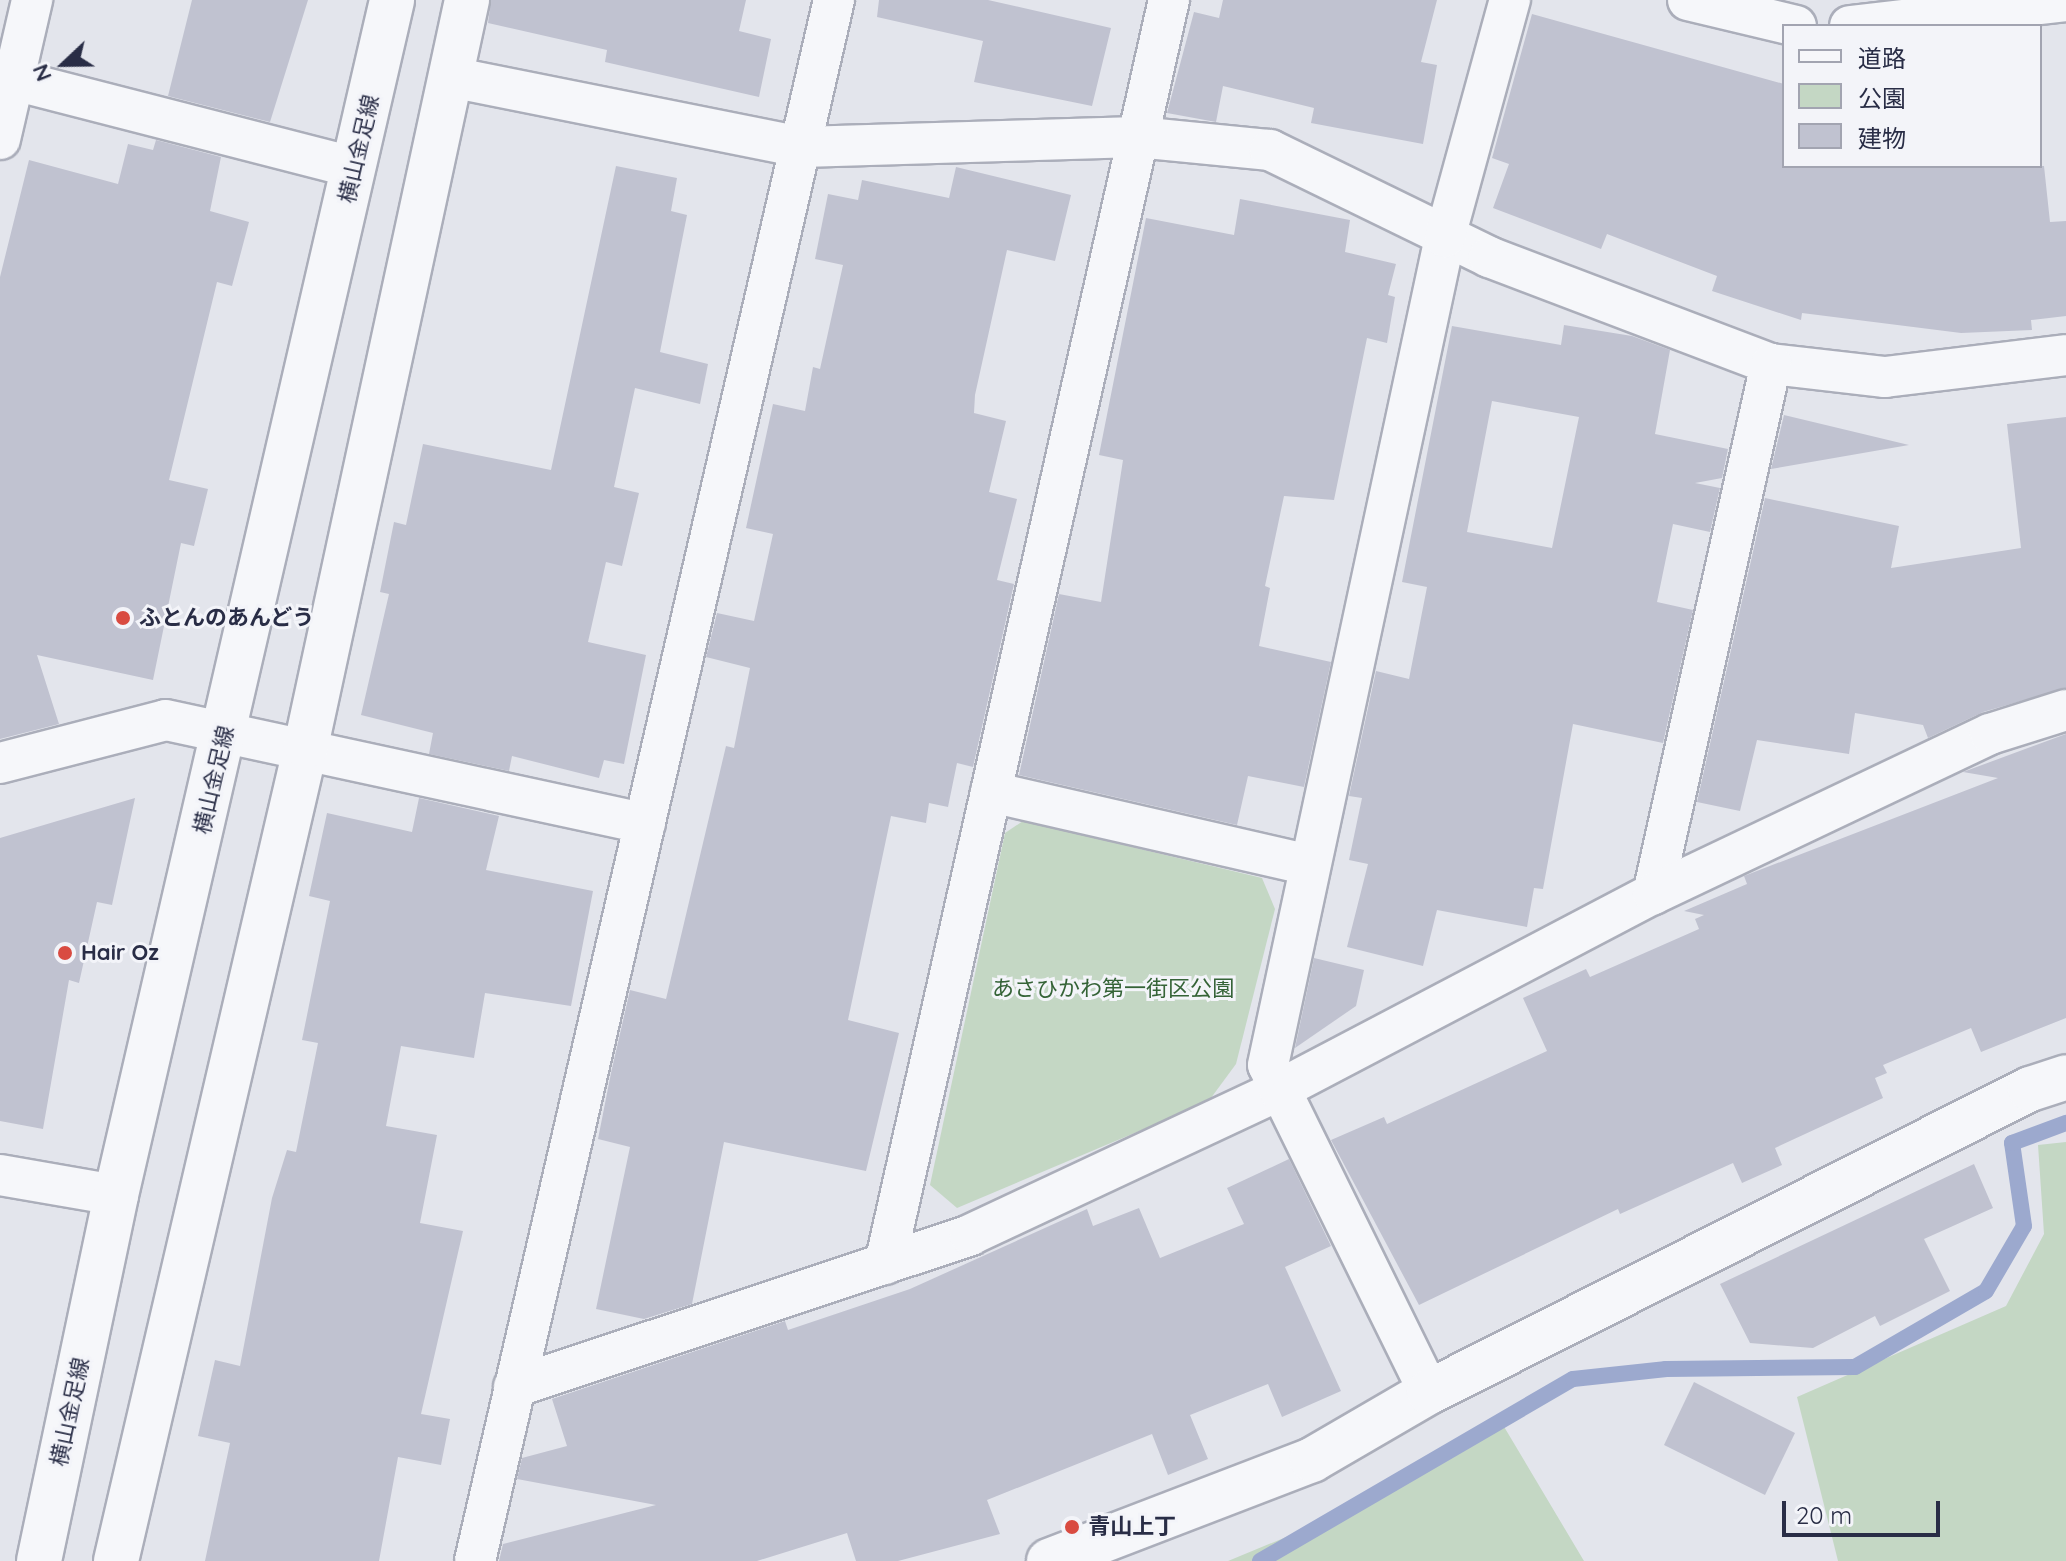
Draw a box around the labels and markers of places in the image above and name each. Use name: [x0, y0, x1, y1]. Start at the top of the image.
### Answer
place label: ふとんのあんどう: [139, 605, 315, 631]
marker: ふとんのあんどう: [114, 609, 132, 627]
place label: Hair Oz: [81, 940, 159, 966]
marker: Hair Oz: [56, 944, 74, 962]
place label: 青山上丁: [1088, 1514, 1176, 1540]
marker: 青山上丁: [1063, 1518, 1081, 1536]

